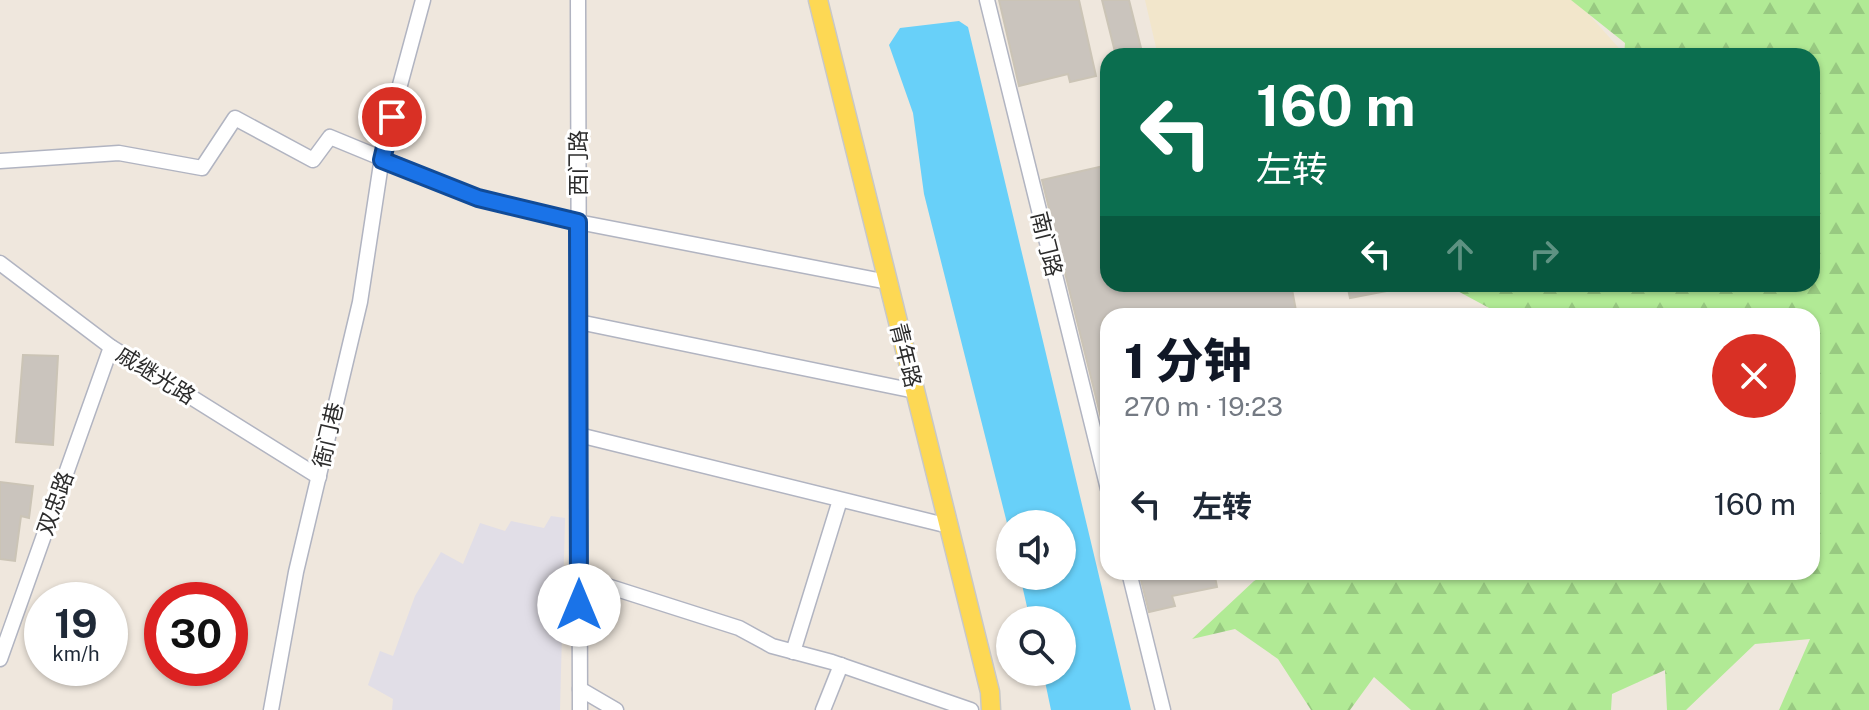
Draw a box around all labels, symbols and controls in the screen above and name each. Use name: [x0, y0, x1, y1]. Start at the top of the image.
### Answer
text: 160 m: [1256, 73, 1416, 139]
icon: left: [1124, 80, 1228, 184]
pin: [358, 83, 426, 151]
icon: arrive: [370, 95, 414, 139]
street label: 西门路: [565, 130, 591, 196]
text: 左转: [1256, 148, 1328, 190]
street label: 南门路: [1026, 209, 1068, 279]
icon: left: [1354, 232, 1398, 276]
icon: ahead: [1438, 232, 1482, 276]
icon: right: [1522, 232, 1566, 276]
street label: 青年路: [885, 320, 927, 390]
text: 1 分钟: [1124, 332, 1252, 389]
button: close: [1712, 334, 1796, 418]
street label: 戚继光路: [112, 341, 200, 409]
text: 270 m · 19:23: [1124, 391, 1283, 422]
street label: 衙门巷: [308, 400, 348, 470]
street label: 双忠路: [31, 468, 79, 538]
icon: left: [1124, 482, 1168, 526]
text: 160 m: [1714, 486, 1796, 522]
text: 左转: [1192, 488, 1252, 524]
map controls: [996, 510, 1076, 686]
button: sound: [996, 510, 1076, 590]
position arrow: [537, 563, 621, 647]
speed limit sign: 30: [144, 582, 248, 686]
text: 19: [54, 600, 98, 647]
button: search: [996, 606, 1076, 686]
text: km/h: [52, 642, 100, 666]

